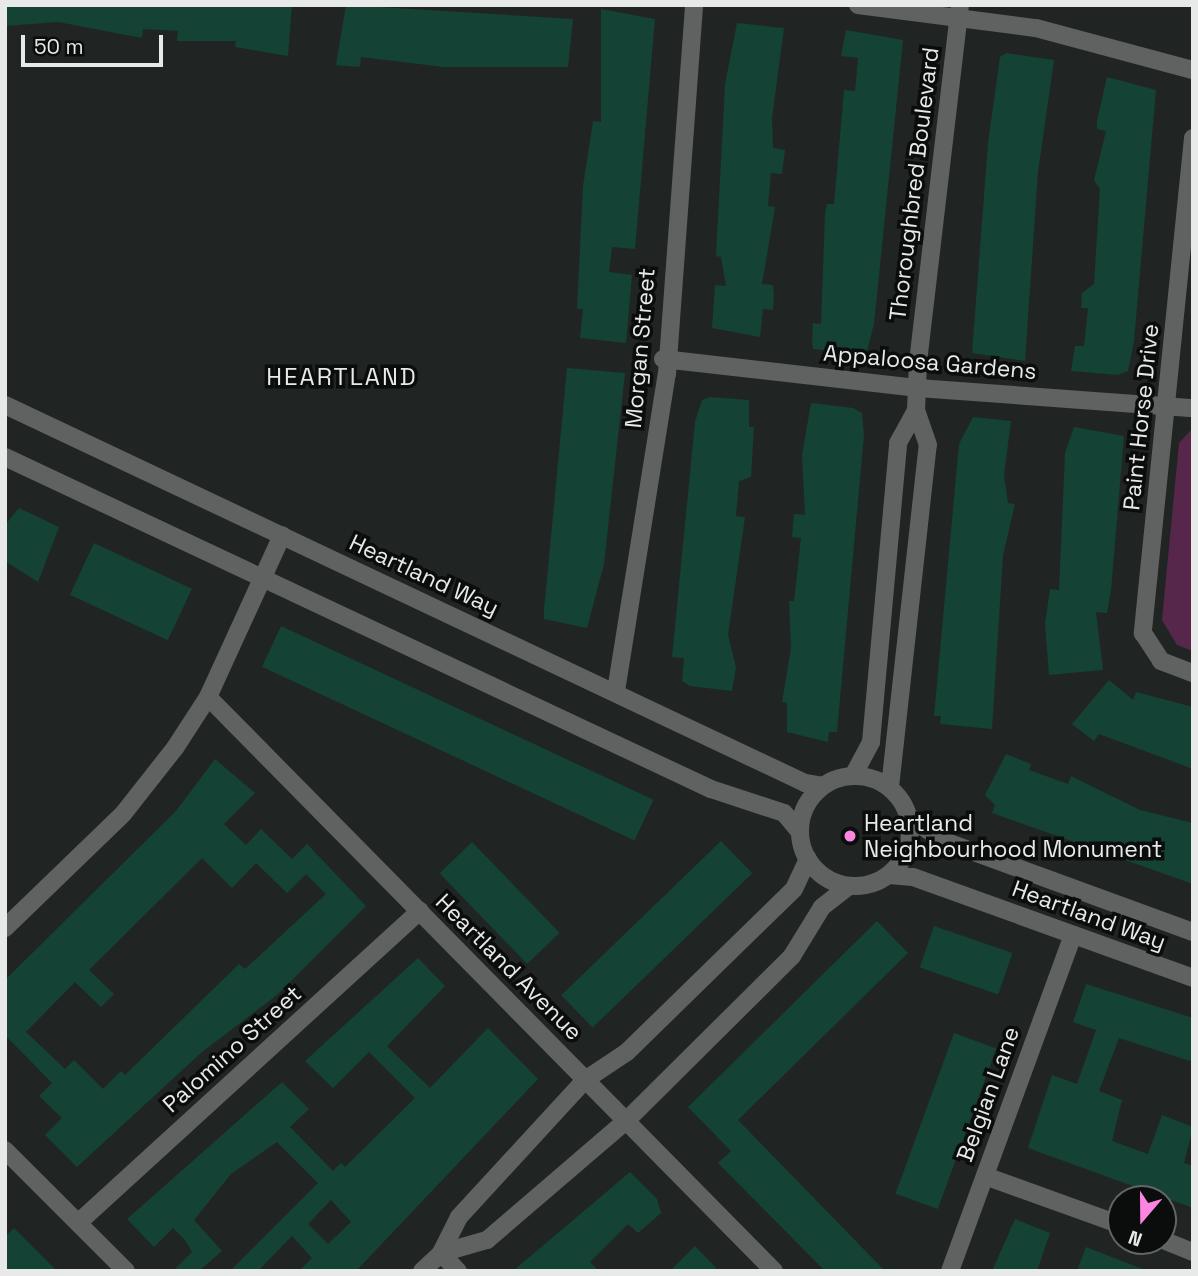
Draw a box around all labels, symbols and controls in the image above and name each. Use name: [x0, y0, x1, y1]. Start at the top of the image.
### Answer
scale bar: [24, 21, 166, 65]
text: 50 m: [34, 33, 84, 60]
street label: Thoroughbred Boulevard: [884, 46, 944, 322]
street label: Morgan Street: [619, 267, 661, 429]
street label: Paint Horse Drive: [1117, 322, 1165, 512]
street label: Appaloosa Gardens: [822, 339, 1038, 385]
district label: HEARTLAND: [267, 363, 417, 391]
street label: Heartland Way: [345, 528, 503, 622]
place label: Heartland Neighbourhood Monument: [864, 809, 1162, 863]
marker: Heartland Neighbourhood Monument: [842, 828, 858, 844]
street label: Heartland Way: [1008, 874, 1170, 956]
street label: Heartland Avenue: [430, 888, 588, 1046]
street label: Palomino Street: [157, 980, 307, 1118]
street label: Belgian Lane: [951, 1023, 1025, 1165]
north arrow: [1107, 1185, 1177, 1255]
text: N: [1125, 1224, 1146, 1252]

